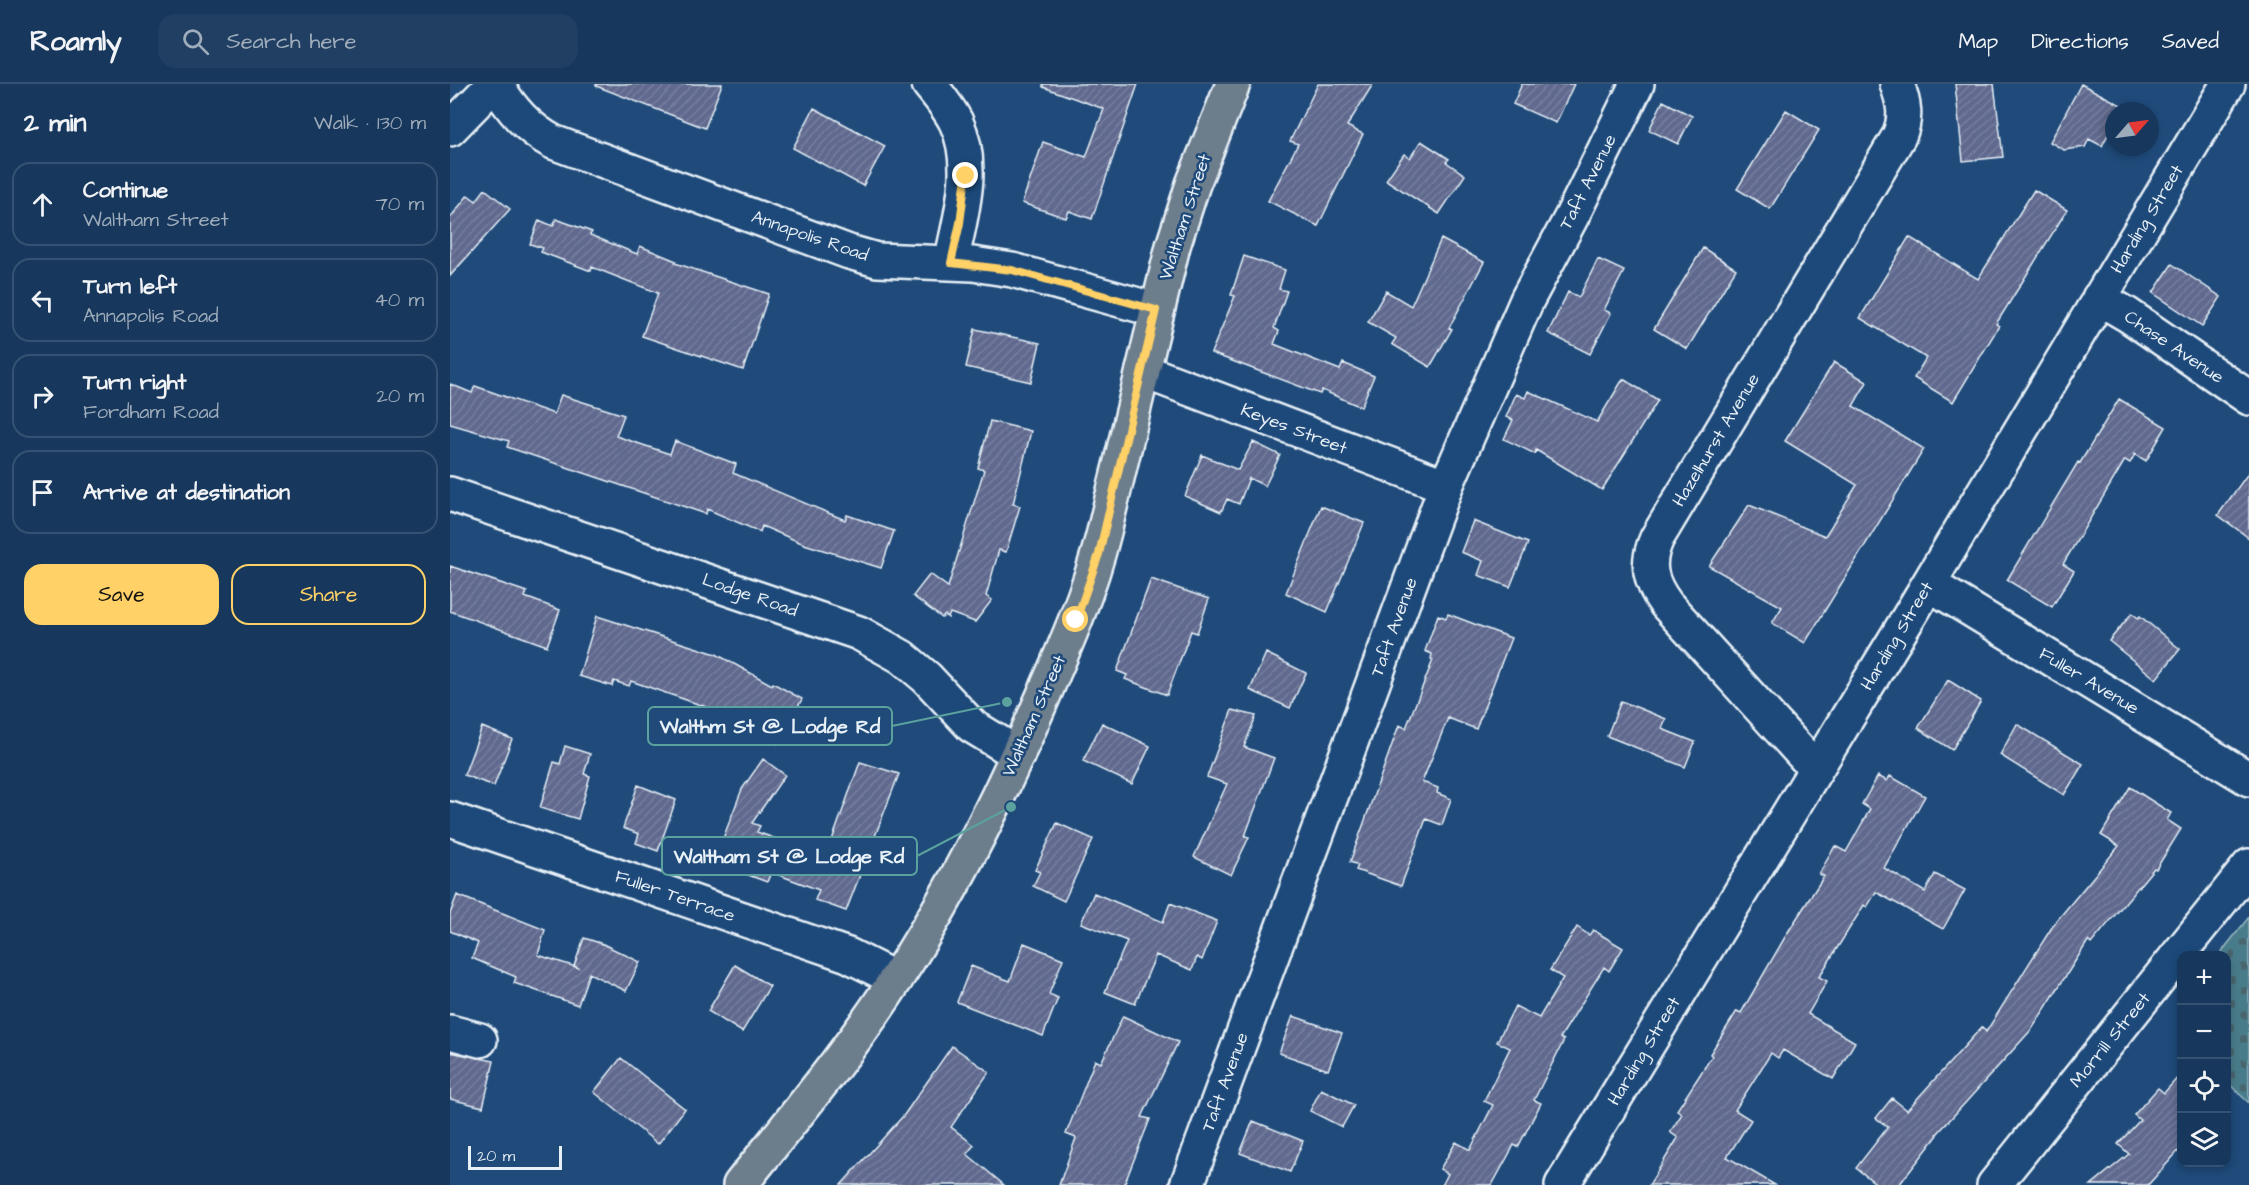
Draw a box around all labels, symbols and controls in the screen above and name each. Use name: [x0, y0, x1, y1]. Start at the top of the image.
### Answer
search box: [158, 14, 578, 68]
text: Roamly: [30, 22, 122, 61]
icon: search: [179, 25, 212, 58]
text: Search here: [227, 26, 356, 57]
text: Map: [1958, 27, 1998, 56]
text: Directions: [2031, 27, 2129, 56]
text: Saved: [2162, 27, 2219, 56]
north arrow: [2105, 102, 2159, 156]
text: 2 min: [24, 105, 86, 141]
text: Walk · 130 m: [314, 109, 426, 137]
street label: Taft Avenue: [1553, 130, 1623, 234]
street label: Waltham Street: [1153, 150, 1217, 283]
street label: Harding Street: [2105, 159, 2191, 279]
route end: [952, 162, 978, 188]
text: Continue: [83, 175, 168, 206]
icon: ahead: [26, 188, 59, 221]
text: 70 m: [376, 190, 424, 218]
street label: Annapolis Road: [748, 204, 872, 268]
text: Waltham Street: [83, 206, 229, 234]
text: Turn left: [83, 271, 177, 302]
icon: left: [26, 284, 59, 317]
text: 40 m: [374, 286, 424, 314]
text: Annapolis Road: [83, 302, 219, 330]
street label: Chase Avenue: [2119, 304, 2229, 390]
text: Turn right: [83, 367, 186, 398]
street label: Hazelhurst Avenue: [1666, 368, 1766, 511]
icon: right: [26, 380, 59, 413]
text: 20 m: [376, 382, 424, 410]
street label: Keyes Street: [1237, 397, 1351, 462]
text: Fordham Road: [83, 398, 219, 426]
icon: arrive: [26, 476, 59, 509]
text: Arrive at destination: [83, 477, 290, 508]
button: Save: [24, 564, 219, 625]
button: Share: [231, 564, 426, 625]
street label: Lodge Road: [699, 567, 801, 624]
street label: Taft Avenue: [1364, 574, 1424, 680]
street label: Harding Street: [1855, 576, 1941, 696]
route start: [1062, 606, 1088, 632]
street label: Fuller Avenue: [2034, 641, 2144, 721]
street label: Waltham Street: [996, 650, 1072, 781]
callout: Walthm St @ Lodge Rd: [648, 707, 892, 745]
text: Walthm St @ Lodge Rd: [659, 713, 881, 742]
callout: Waltham St @ Lodge Rd: [662, 837, 917, 875]
text: Waltham St @ Lodge Rd: [673, 843, 905, 872]
street label: Fuller Terrace: [612, 864, 739, 928]
map controls: [2177, 951, 2231, 1167]
button: +: [2177, 951, 2231, 1005]
street label: Morrill Street: [2064, 986, 2157, 1093]
street label: Harding Street: [1602, 991, 1688, 1111]
button: −: [2177, 1005, 2231, 1059]
street label: Taft Avenue: [1195, 1029, 1255, 1135]
button: locate: [2177, 1059, 2231, 1113]
button: layers: [2177, 1113, 2231, 1167]
scale bar: [468, 1143, 562, 1170]
text: 20 m: [477, 1145, 515, 1167]

